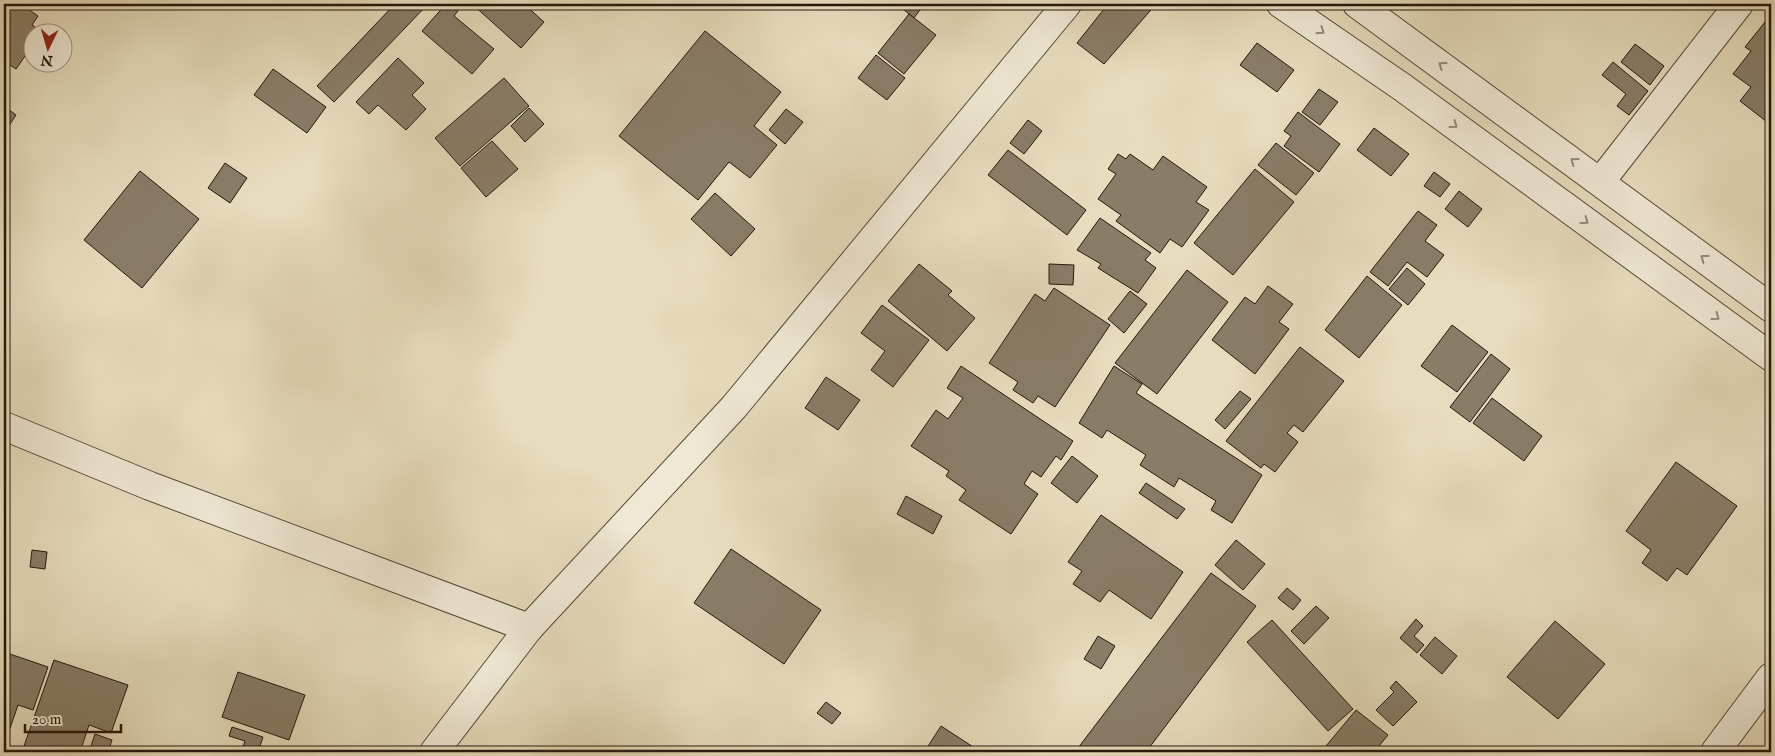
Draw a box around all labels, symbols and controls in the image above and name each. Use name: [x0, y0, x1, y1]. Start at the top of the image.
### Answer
north arrow: [22, 22, 72, 72]
one-way arrow: [1316, 25, 1325, 34]
text: N: [40, 50, 55, 70]
one-way arrow: [1439, 63, 1448, 71]
one-way arrow: [1448, 119, 1458, 128]
one-way arrow: [1570, 158, 1580, 167]
one-way arrow: [1579, 215, 1589, 224]
one-way arrow: [1700, 255, 1710, 264]
one-way arrow: [1710, 311, 1720, 320]
scale bar: [25, 701, 121, 733]
text: 20 m: [32, 710, 62, 729]

